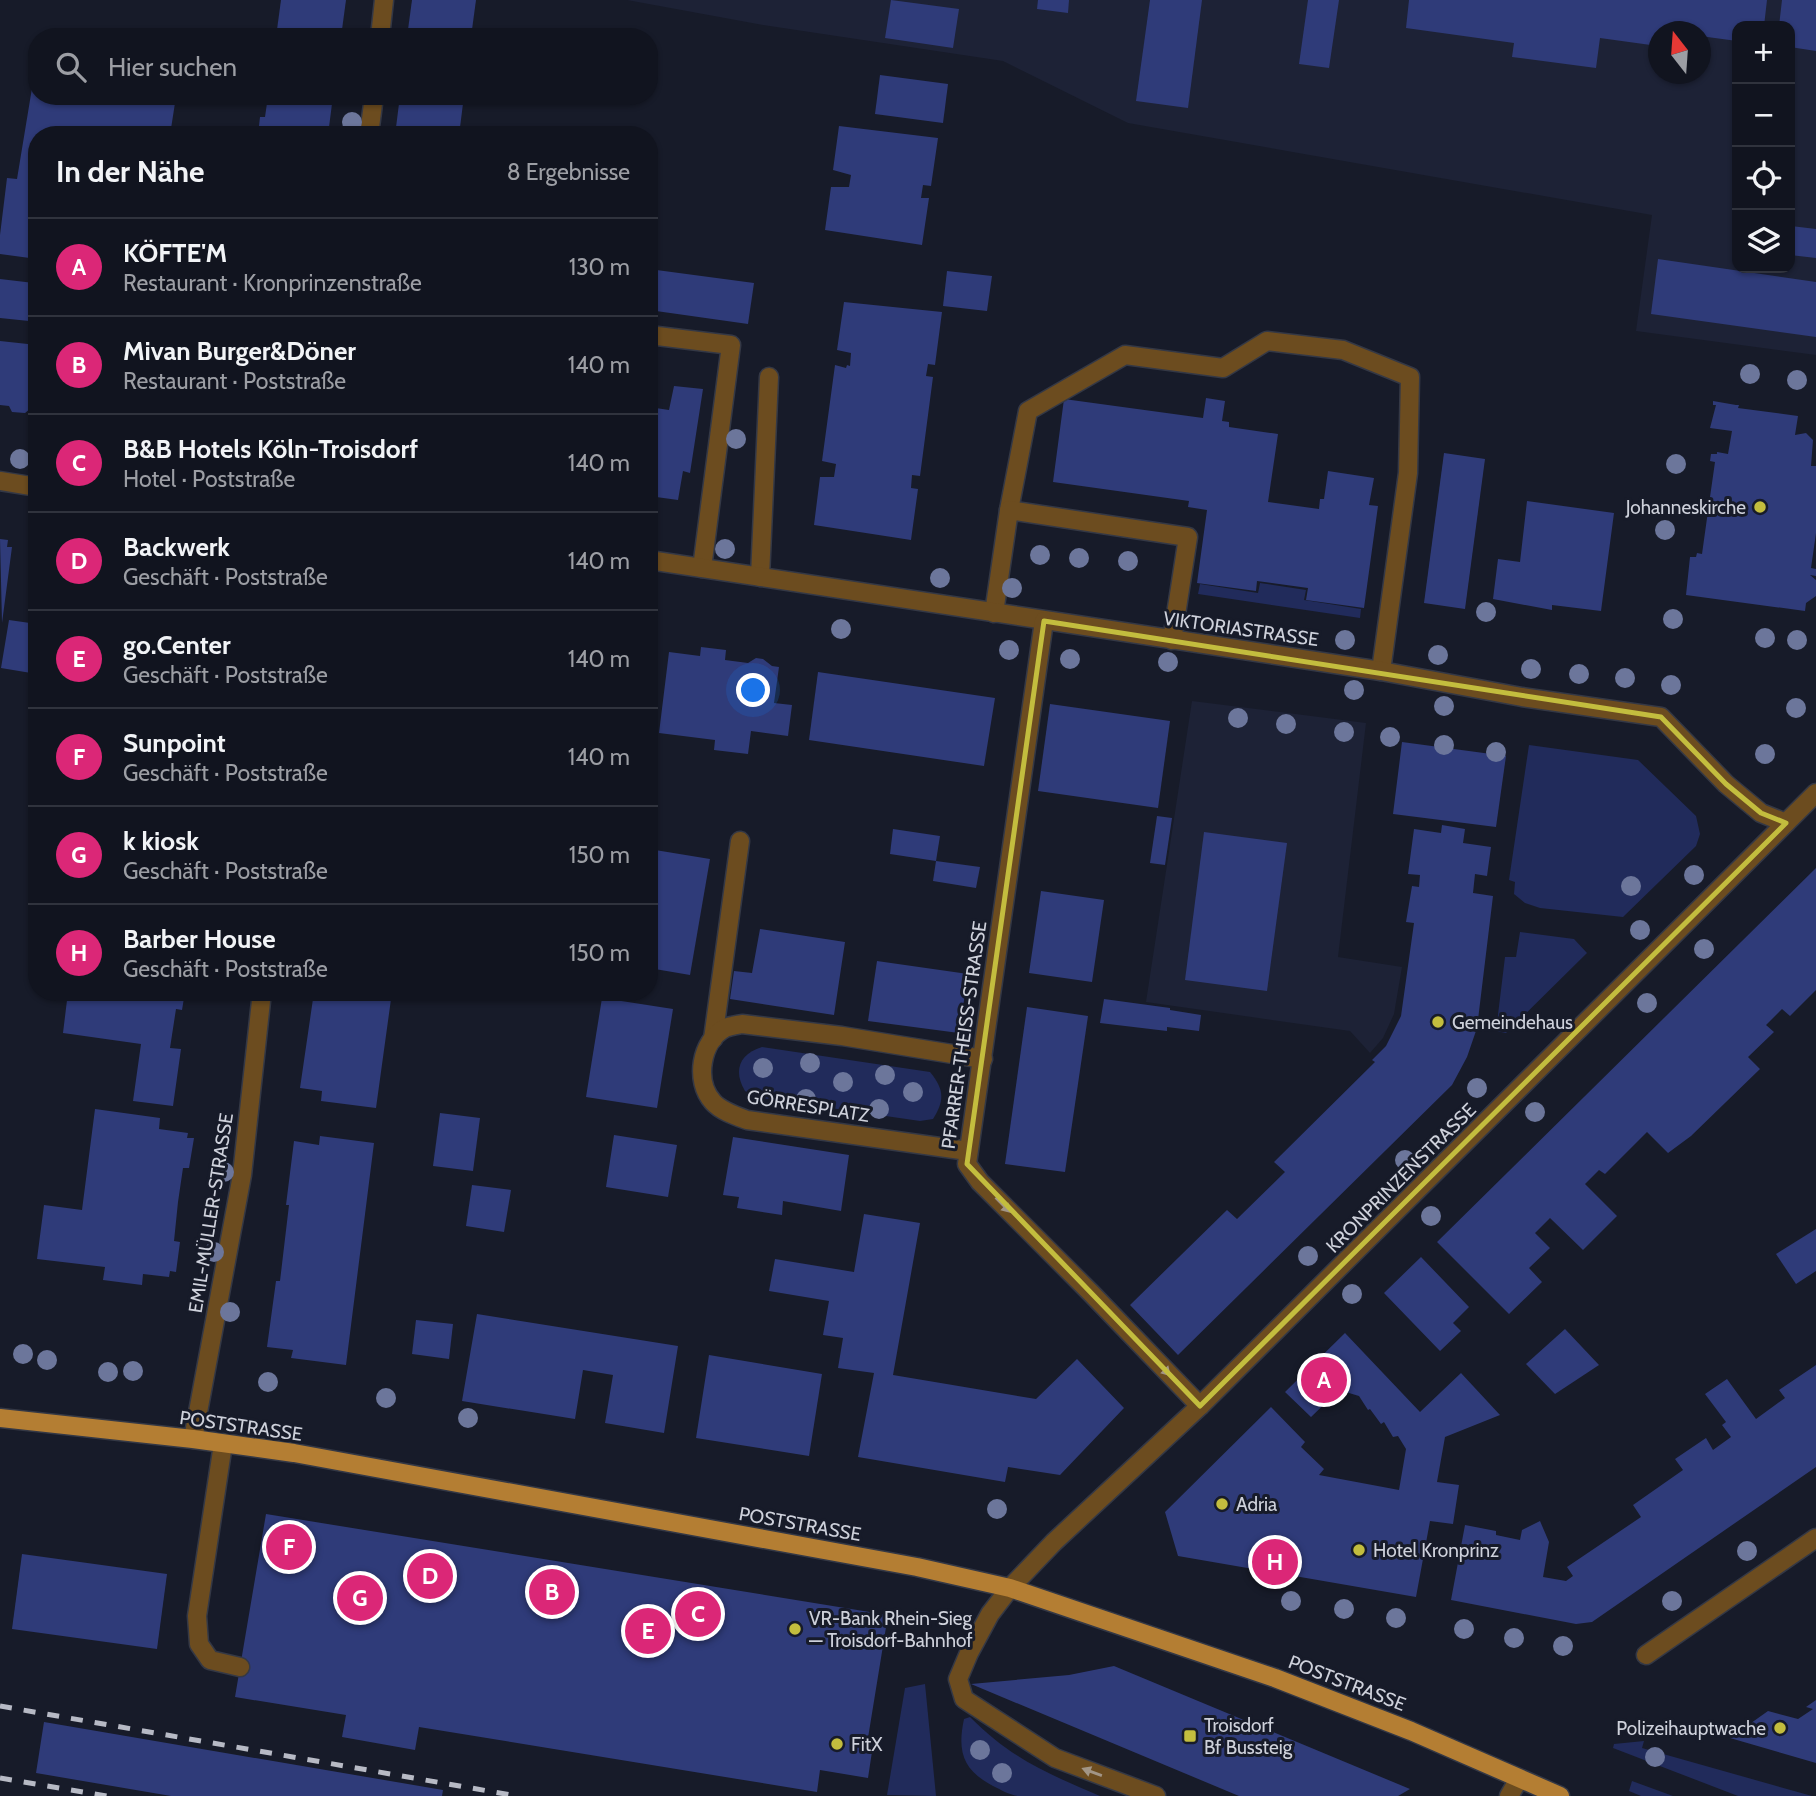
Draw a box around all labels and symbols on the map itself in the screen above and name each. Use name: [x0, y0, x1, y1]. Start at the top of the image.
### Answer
north arrow: [1648, 21, 1711, 84]
place label: Johanneskirche: [1625, 496, 1746, 519]
marker: Johanneskirche: [1752, 499, 1768, 515]
street label: VIKTORIASTRASSE: [1162, 607, 1320, 651]
your location: [736, 673, 770, 707]
street label: PFARRER-THEISS-STRASSE: [937, 920, 991, 1150]
place label: Gemeindehaus: [1452, 1011, 1573, 1034]
marker: Gemeindehaus: [1430, 1014, 1446, 1030]
street label: GÖRRESPLATZ: [745, 1085, 871, 1127]
street label: KRONPRINZENSTRASSE: [1321, 1098, 1481, 1258]
street label: EMIL-MÜLLER-STRASSE: [184, 1111, 238, 1315]
one-way arrow: [995, 1197, 1012, 1214]
pin: A: [1301, 1354, 1347, 1406]
one-way arrow: [1154, 1359, 1171, 1376]
street label: POSTSTRASSE: [178, 1406, 304, 1446]
place label: Adria: [1236, 1493, 1277, 1516]
marker: Adria: [1214, 1496, 1230, 1512]
street label: POSTSTRASSE: [737, 1502, 863, 1546]
pin: F: [266, 1521, 312, 1573]
pin: H: [1252, 1536, 1298, 1588]
place label: Hotel Kronprinz: [1373, 1539, 1499, 1562]
marker: Hotel Kronprinz: [1351, 1542, 1367, 1558]
pin: D: [407, 1550, 453, 1602]
pin: B: [529, 1566, 575, 1618]
pin: G: [337, 1572, 383, 1624]
pin: C: [675, 1588, 721, 1640]
pin: E: [625, 1605, 671, 1657]
place label: VR-Bank Rhein-Sieg — Troisdorf-Bahnhof: [809, 1607, 973, 1652]
marker: VR-Bank Rhein-Sieg — Troisdorf-Bahnhof: [787, 1621, 803, 1637]
street label: POSTSTRASSE: [1285, 1650, 1409, 1716]
place label: Troisdorf Bf Bussteig: [1204, 1714, 1293, 1759]
place label: Polizeihauptwache: [1616, 1717, 1766, 1740]
marker: Polizeihauptwache: [1772, 1720, 1788, 1736]
marker: Troisdorf Bf Bussteig: [1182, 1728, 1198, 1744]
place label: FitX: [851, 1733, 883, 1756]
marker: FitX: [829, 1736, 845, 1752]
one-way arrow: [1081, 1766, 1102, 1777]

